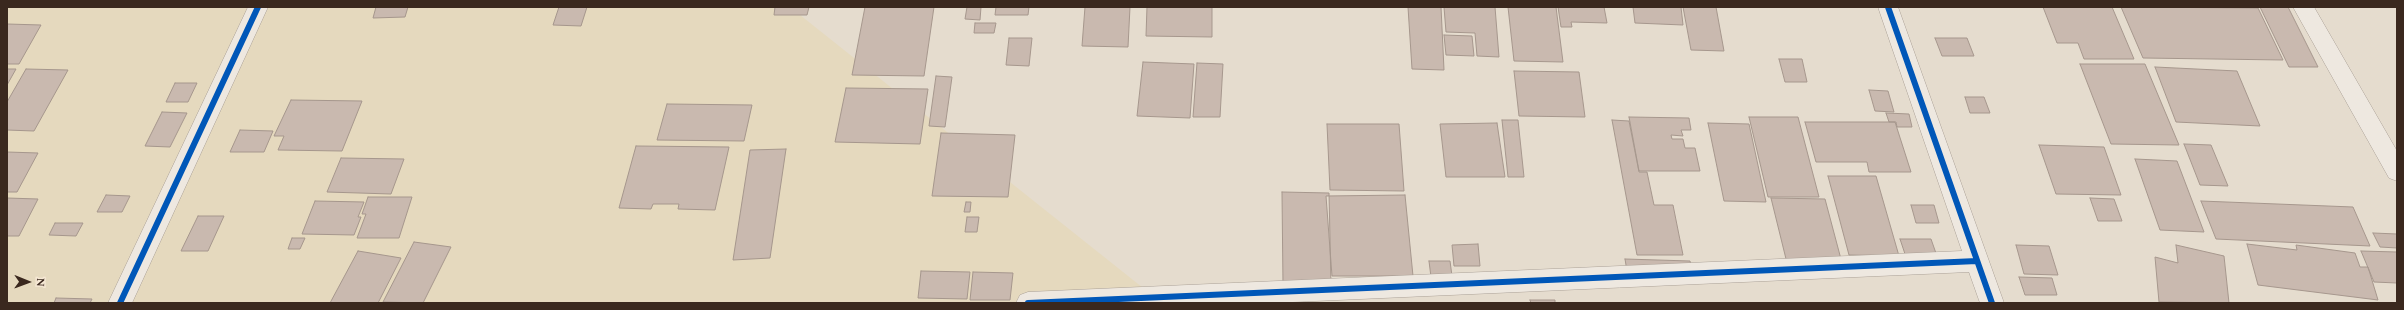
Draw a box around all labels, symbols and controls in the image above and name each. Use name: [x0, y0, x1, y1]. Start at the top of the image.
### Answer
north arrow: [8, 262, 48, 302]
text: N: [32, 278, 49, 287]

